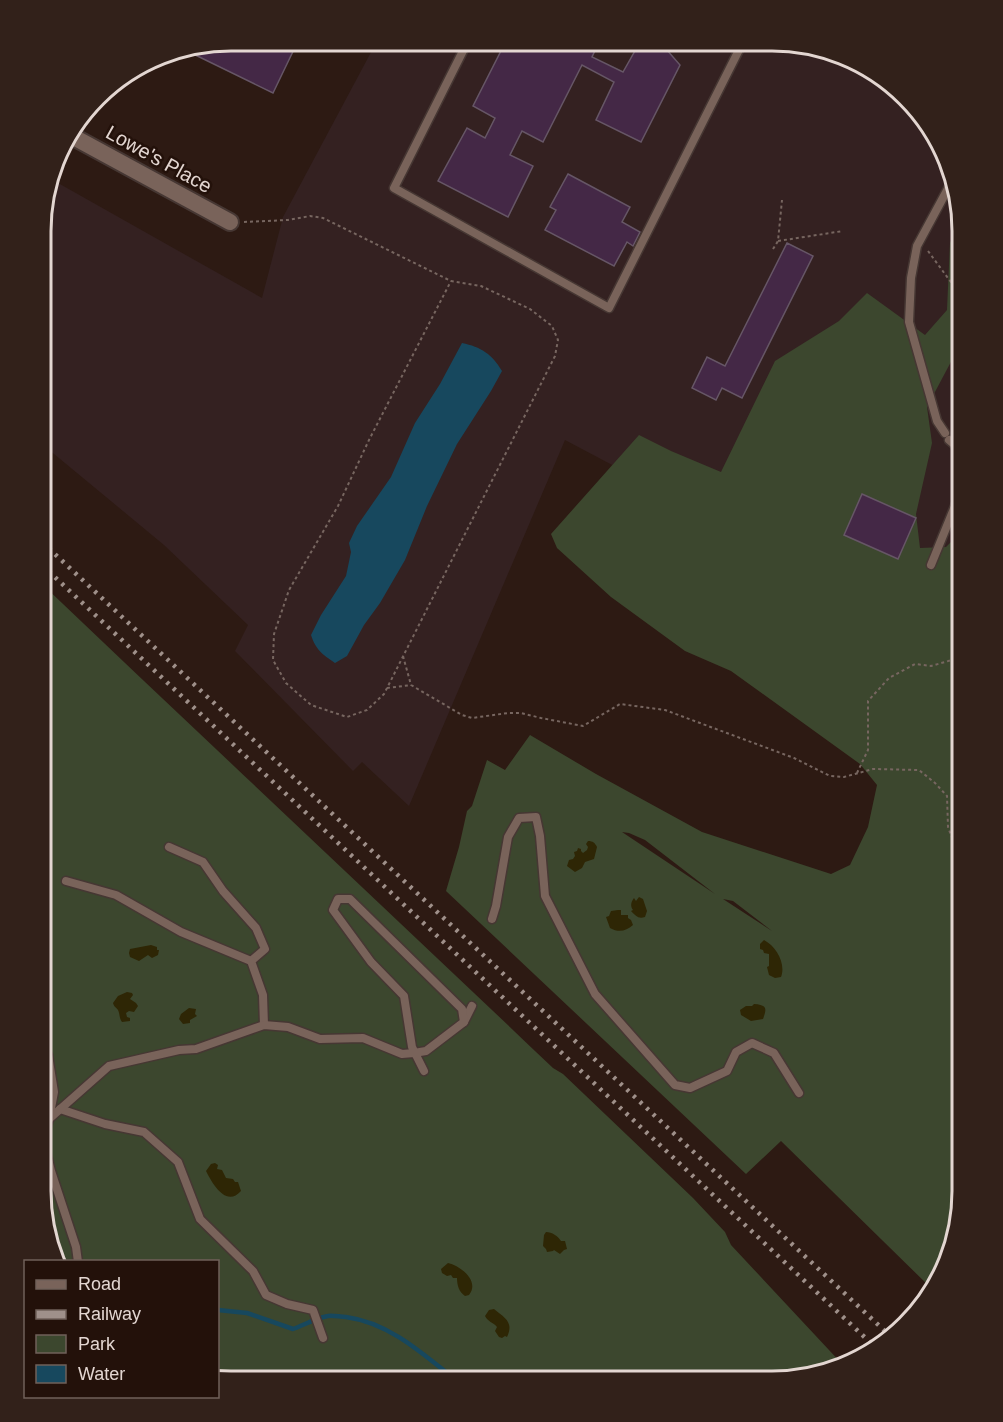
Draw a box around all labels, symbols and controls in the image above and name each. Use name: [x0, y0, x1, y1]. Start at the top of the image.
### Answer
street label: Lowe's Place: [102, 121, 216, 197]
legend: [24, 1260, 219, 1398]
text: Road: [78, 1274, 121, 1294]
text: Railway: [78, 1304, 141, 1324]
text: Park: [78, 1334, 116, 1354]
text: Water: [78, 1364, 125, 1384]

